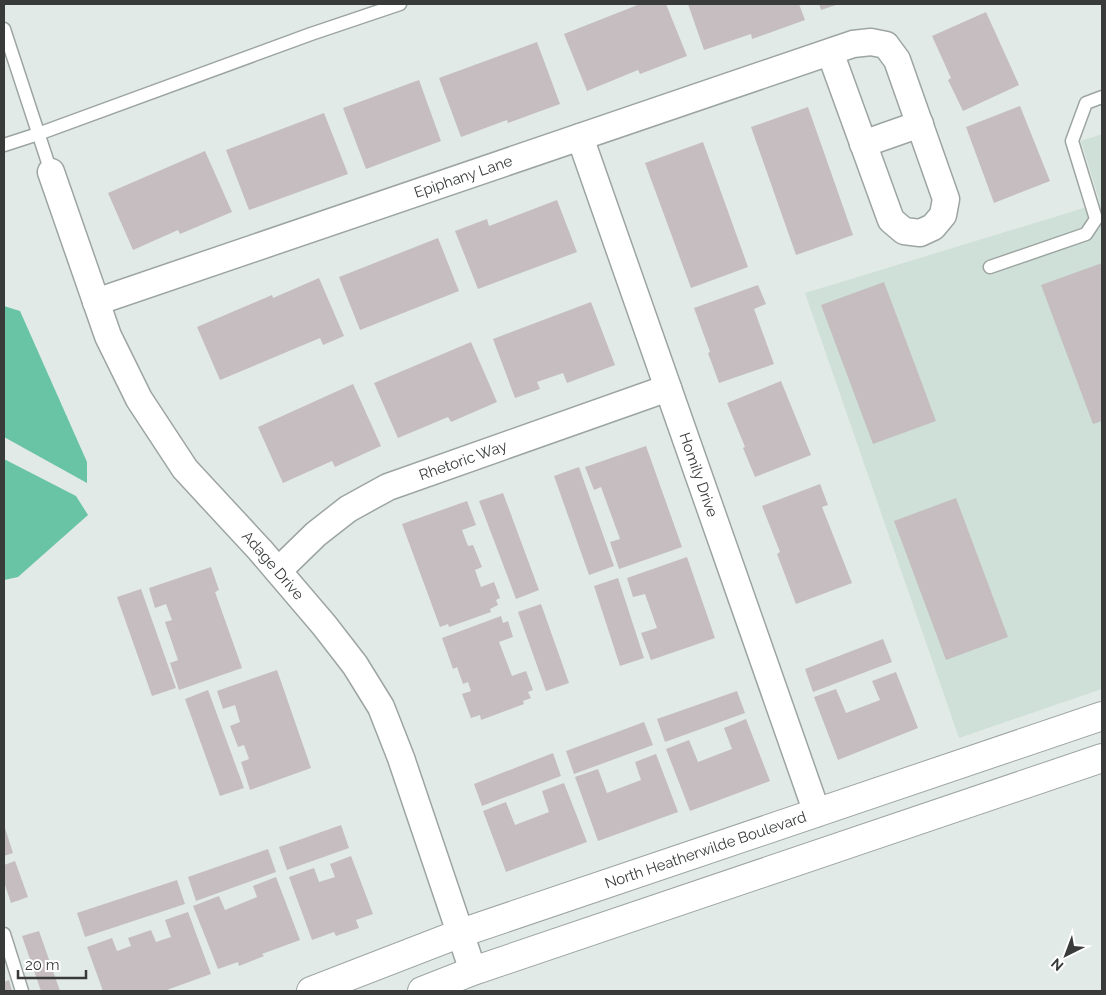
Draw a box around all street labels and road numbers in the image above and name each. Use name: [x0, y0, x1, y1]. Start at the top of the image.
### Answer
street label: Epiphany Lane: [412, 152, 515, 202]
street label: Homily Drive: [675, 430, 722, 520]
street label: Rhetoric Way: [417, 437, 510, 484]
street label: Adage Drive: [238, 527, 308, 604]
street label: North Heatherwilde Boulevard: [602, 808, 809, 893]

